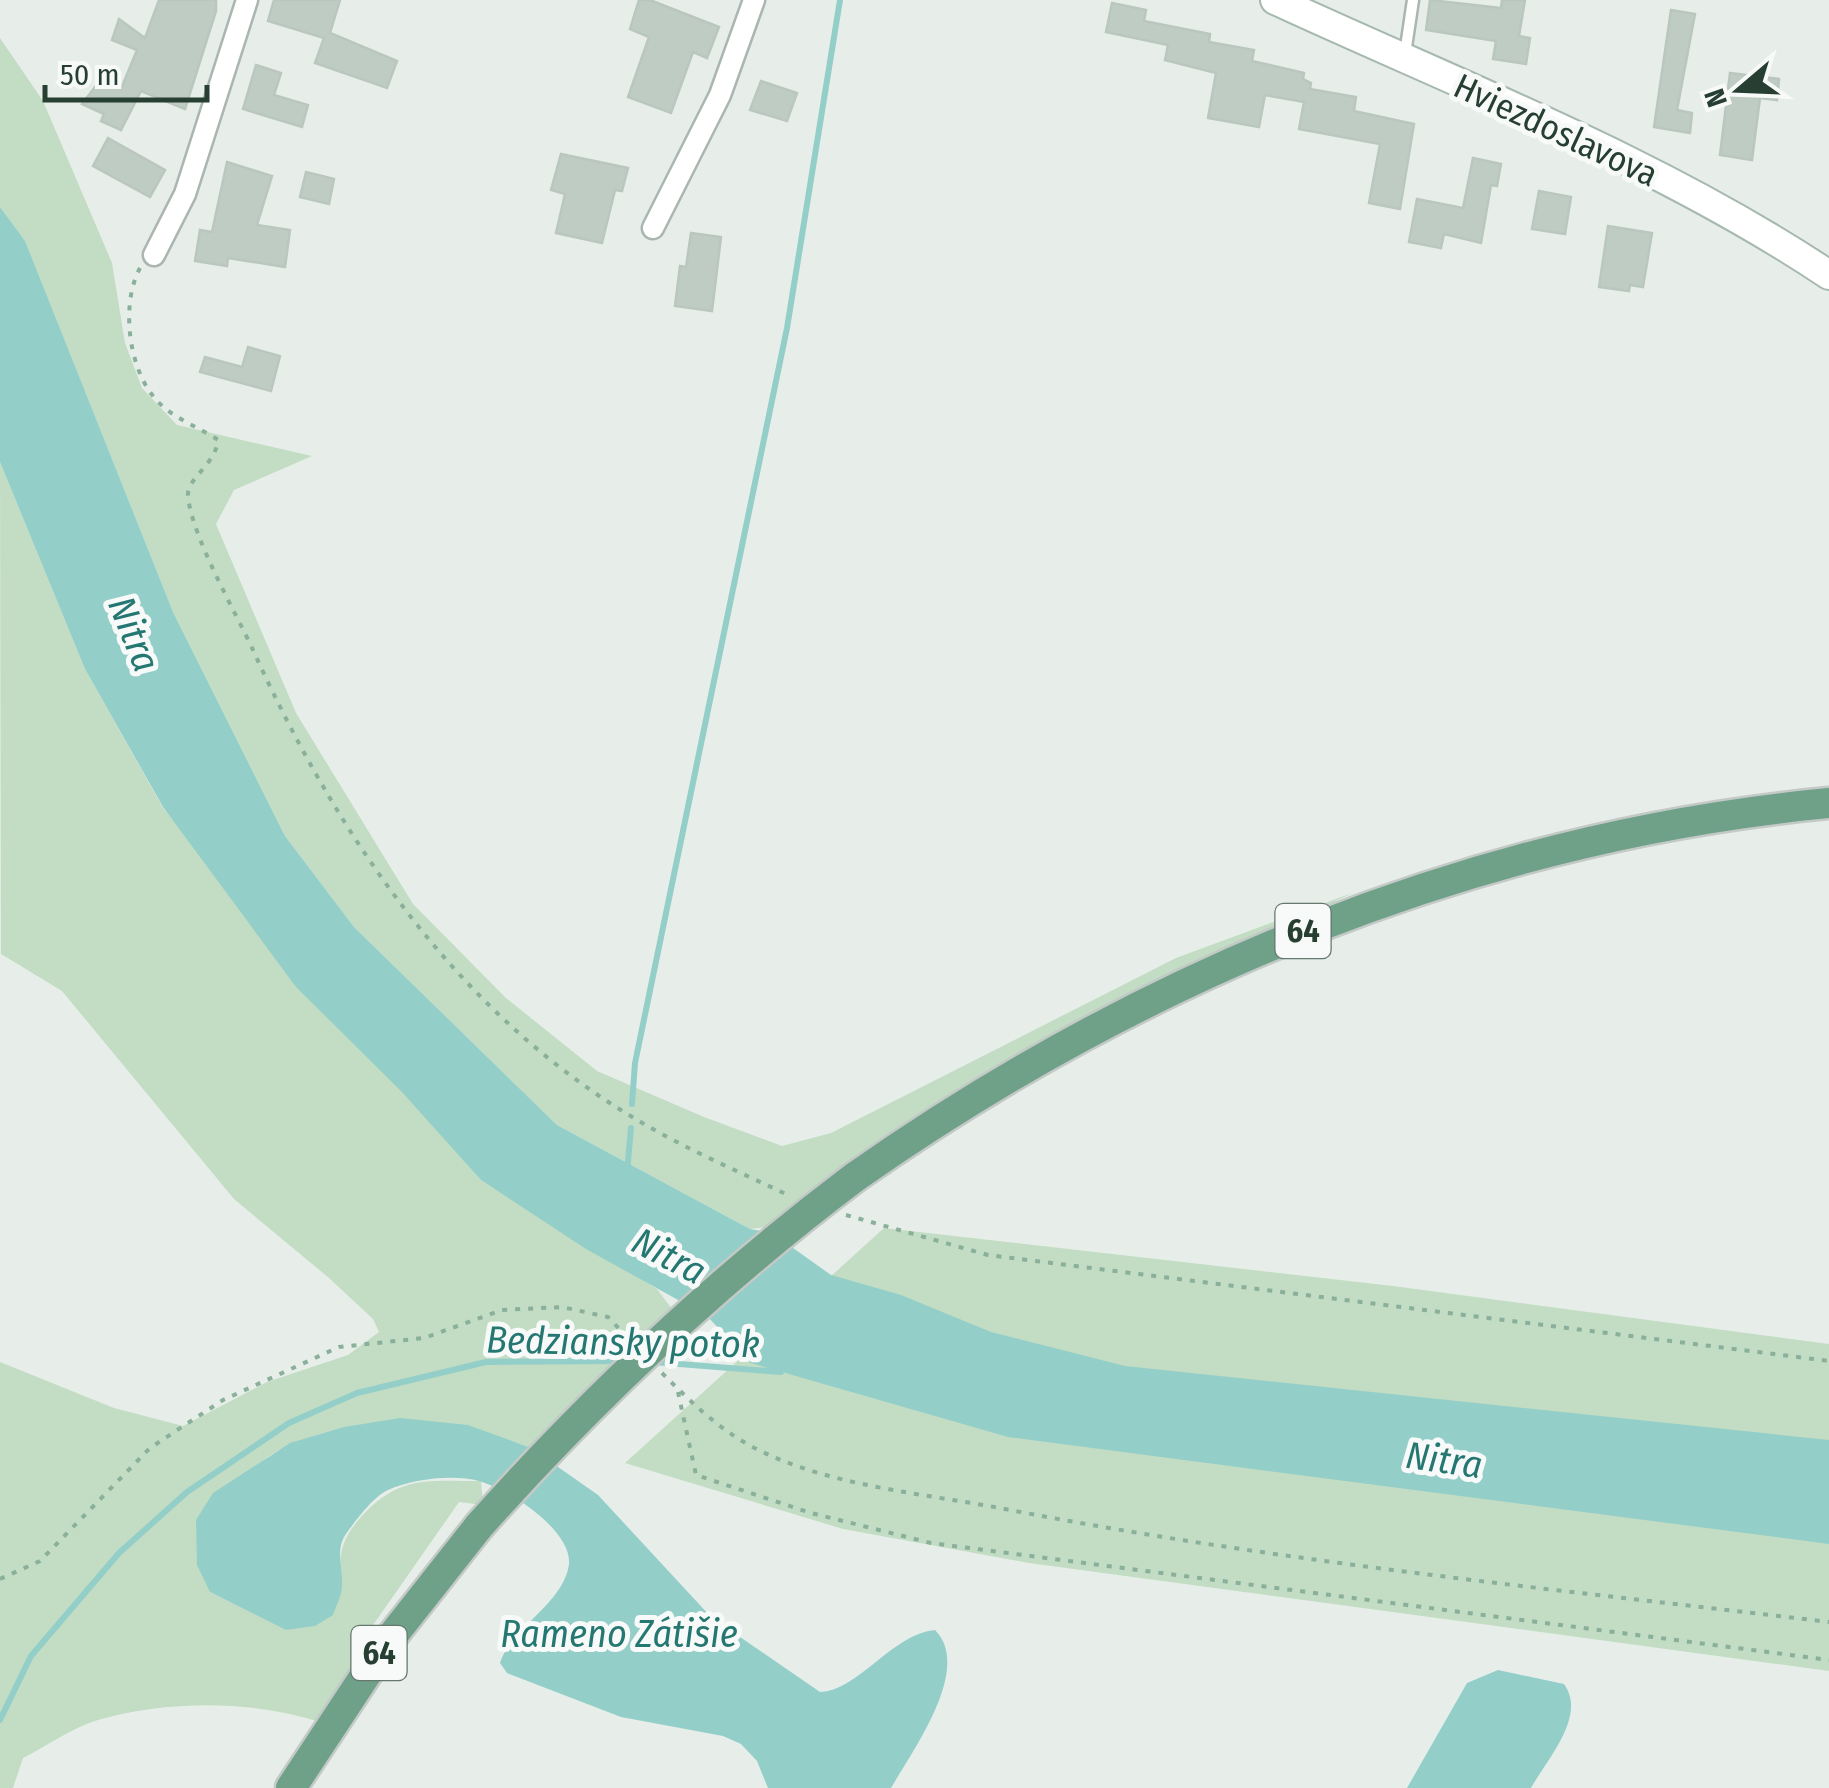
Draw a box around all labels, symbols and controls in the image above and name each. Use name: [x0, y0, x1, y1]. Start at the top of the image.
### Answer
scale bar: [45, 40, 208, 102]
north arrow: [1689, 40, 1789, 140]
text: 50 m: [60, 57, 120, 93]
street label: Hviezdoslavova: [1447, 64, 1665, 196]
text: N: [1698, 85, 1734, 111]
water label: Nitra: [98, 590, 170, 678]
road number: 64: [1276, 904, 1330, 958]
water label: Nitra: [624, 1218, 714, 1294]
water label: Bedziansky potok: [486, 1317, 760, 1367]
water label: Nitra: [1403, 1432, 1485, 1488]
water label: Rameno Zátišie: [500, 1611, 738, 1657]
road number: 64: [352, 1626, 406, 1680]

